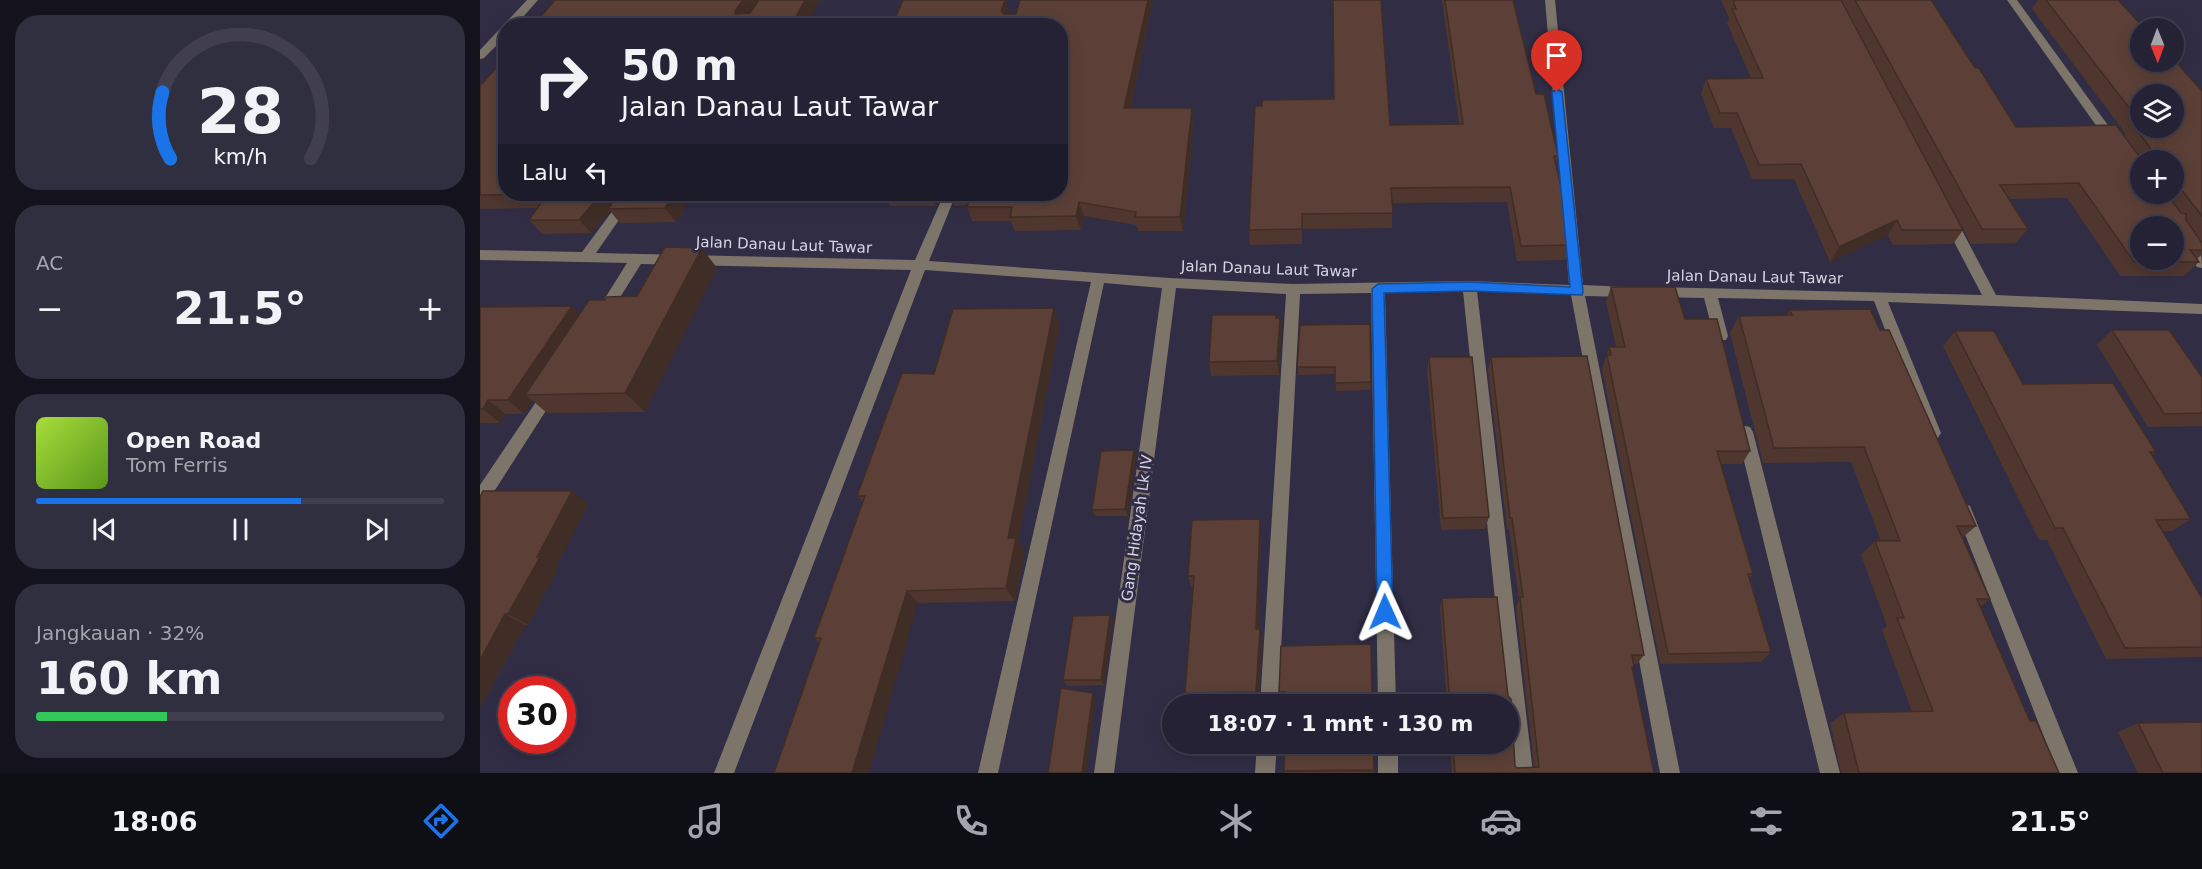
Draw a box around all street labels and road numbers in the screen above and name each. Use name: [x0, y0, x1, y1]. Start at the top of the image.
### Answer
street label: Jalan Danau Laut Tawar: [695, 233, 873, 257]
street label: Jalan Danau Laut Tawar: [1180, 257, 1358, 281]
street label: Jalan Danau Laut Tawar: [1666, 266, 1844, 288]
street label: Gang Hidayah Lk IV: [1118, 453, 1156, 602]

